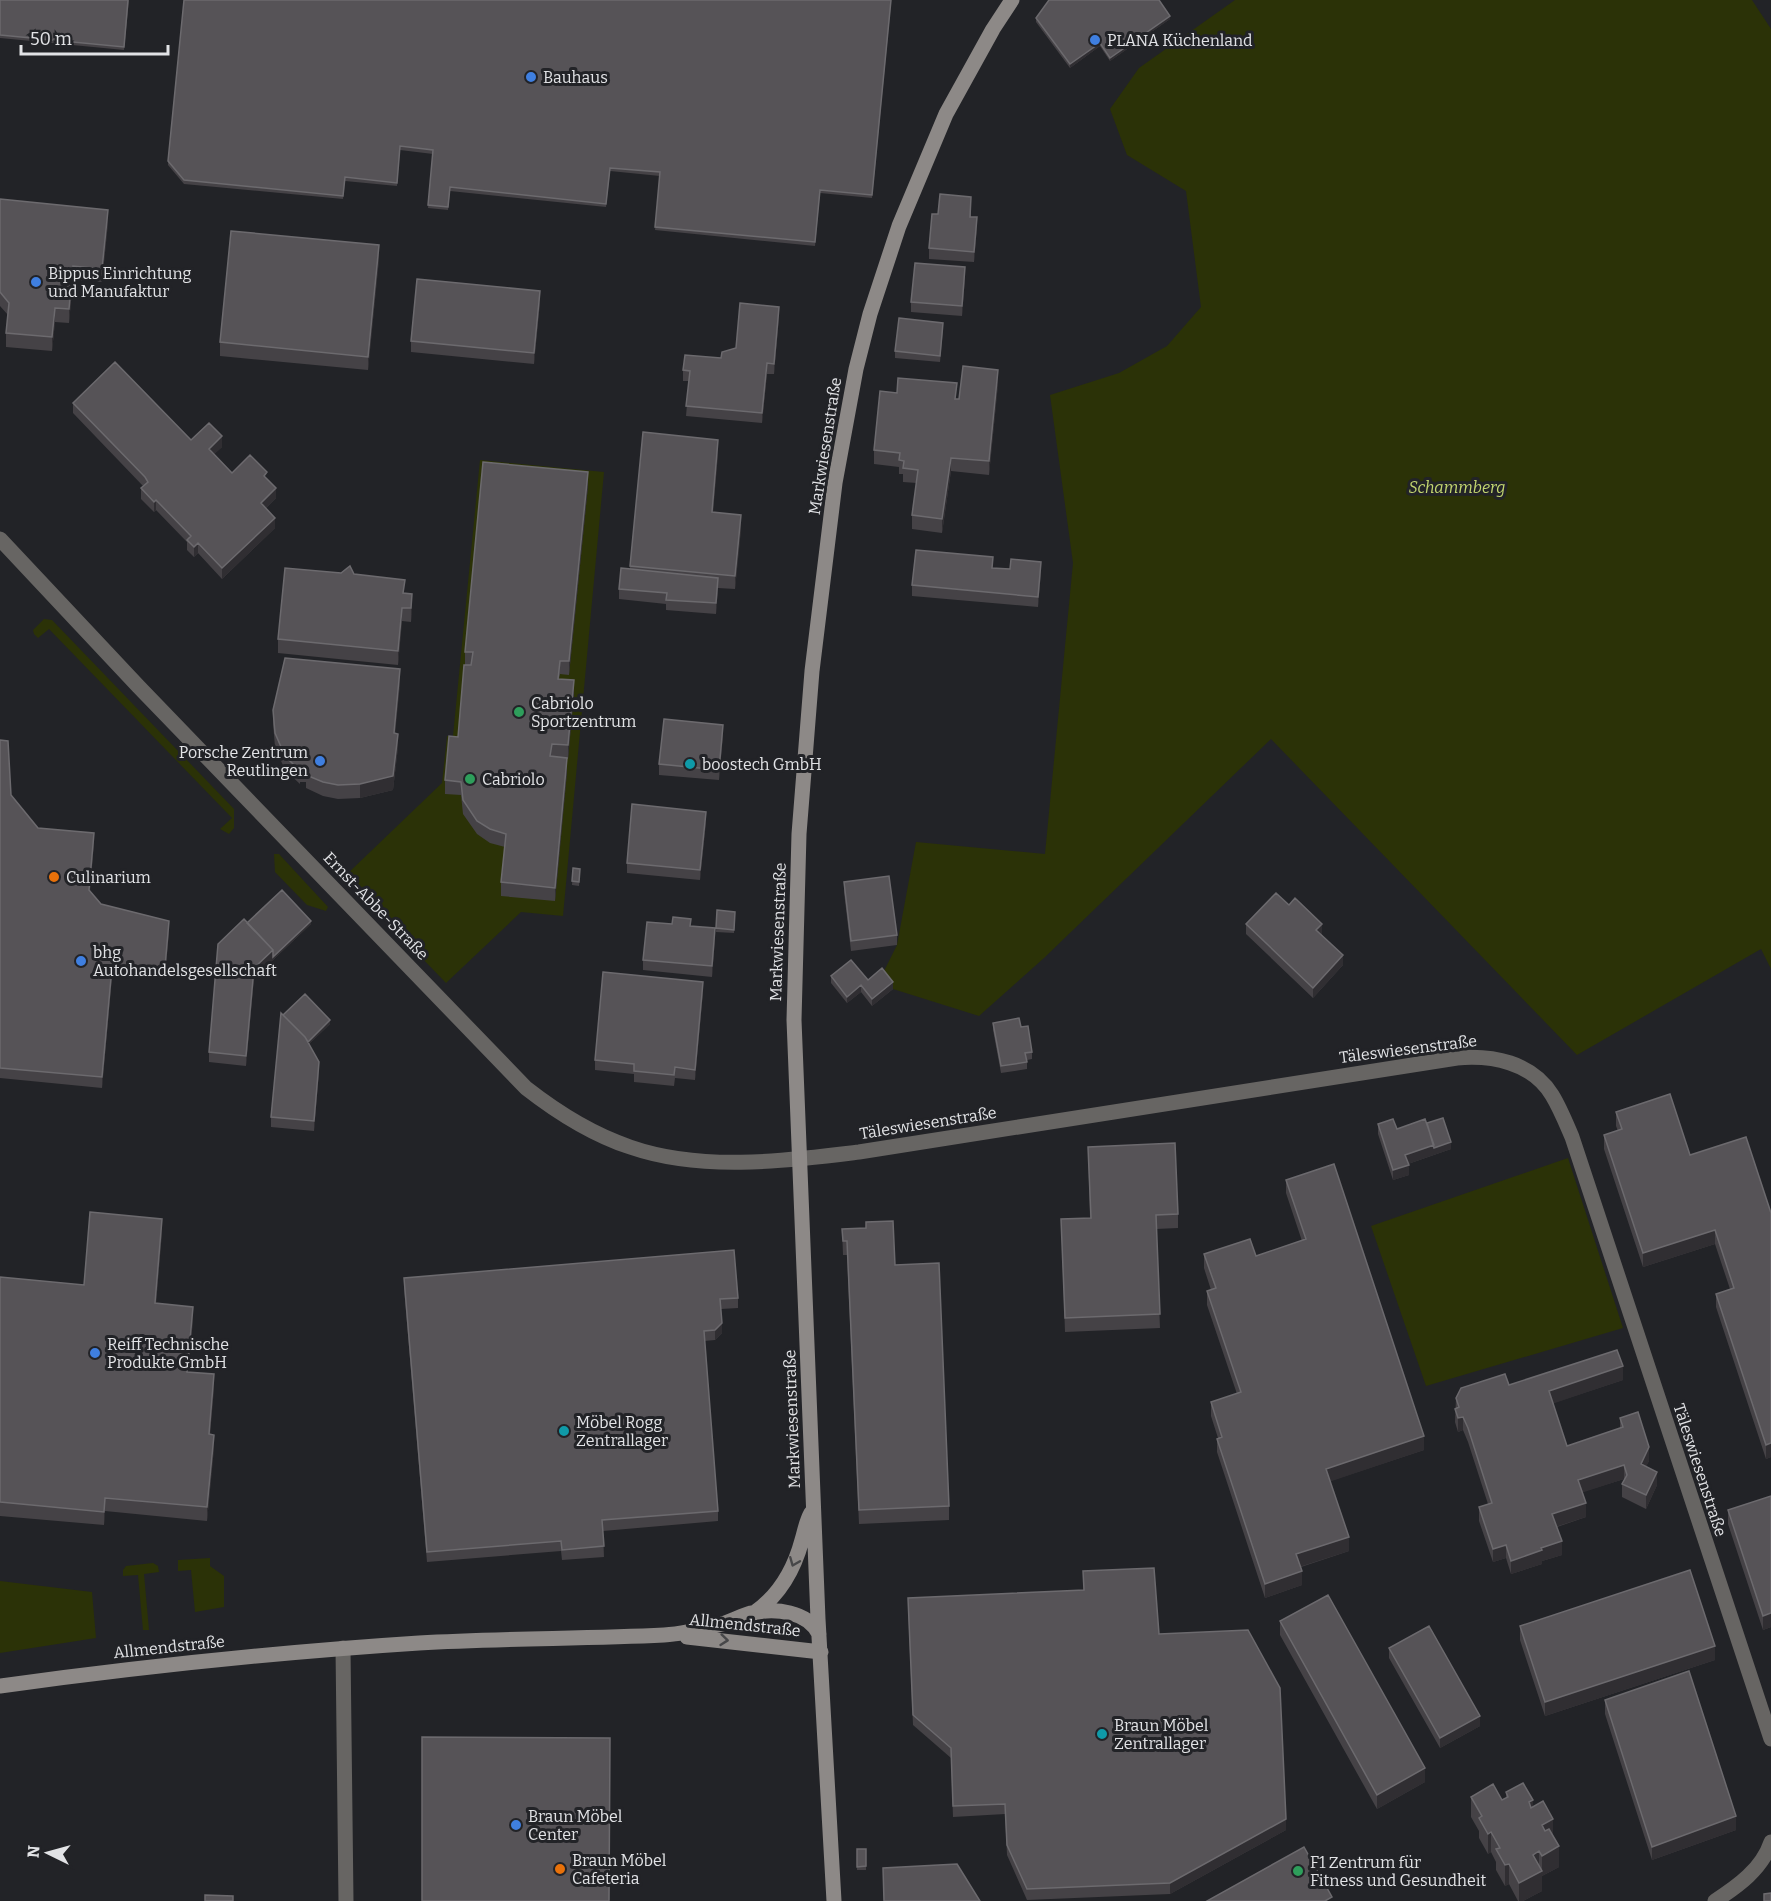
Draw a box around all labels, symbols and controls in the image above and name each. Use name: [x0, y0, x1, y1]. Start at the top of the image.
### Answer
scale bar: [21, 18, 168, 56]
text: 50 m: [30, 28, 72, 50]
place label: PLANA Küchenland: [1107, 31, 1253, 50]
marker: PLANA Küchenland: [1088, 33, 1102, 47]
place label: Bauhaus: [543, 68, 608, 87]
marker: Bauhaus: [524, 70, 538, 84]
place label: Bippus Einrichtung und Manufaktur: [48, 264, 192, 301]
marker: Bippus Einrichtung und Manufaktur: [29, 275, 43, 289]
street label: Markwiesenstraße: [805, 376, 845, 516]
park label: Schammberg: [1409, 478, 1505, 497]
place label: Cabriolo Sportzentrum: [531, 694, 636, 731]
marker: Cabriolo Sportzentrum: [512, 705, 526, 719]
place label: Porsche Zentrum Reutlingen: [179, 743, 308, 780]
marker: Porsche Zentrum Reutlingen: [313, 754, 327, 768]
place label: boostech GmbH: [702, 755, 822, 774]
marker: boostech GmbH: [683, 757, 697, 771]
place label: Cabriolo: [482, 770, 545, 789]
marker: Cabriolo: [463, 772, 477, 786]
street label: Ernst-Abbe-Straße: [320, 848, 432, 964]
street label: Markwiesenstraße: [766, 862, 790, 1002]
place label: Culinarium: [66, 868, 151, 887]
marker: Culinarium: [47, 870, 61, 884]
place label: bhg Autohandelsgesellschaft: [93, 943, 277, 980]
marker: bhg Autohandelsgesellschaft: [74, 954, 88, 968]
street label: Täleswiesenstraße: [1338, 1031, 1478, 1067]
street label: Täleswiesenstraße: [858, 1103, 998, 1143]
place label: Reiff Technische Produkte GmbH: [107, 1335, 229, 1372]
marker: Reiff Technische Produkte GmbH: [88, 1346, 102, 1360]
street label: Markwiesenstraße: [780, 1349, 804, 1489]
street label: Täleswiesenstraße: [1670, 1401, 1730, 1539]
place label: Möbel Rogg Zentrallager: [576, 1413, 668, 1450]
marker: Möbel Rogg Zentrallager: [557, 1424, 571, 1438]
one-way arrow: [789, 1556, 801, 1567]
street label: Allmendstraße: [688, 1610, 802, 1640]
street label: Allmendstraße: [112, 1632, 226, 1662]
one-way arrow: [720, 1634, 729, 1646]
place label: Braun Möbel Zentrallager: [1114, 1716, 1209, 1753]
marker: Braun Möbel Zentrallager: [1095, 1727, 1109, 1741]
place label: Braun Möbel Center: [528, 1807, 623, 1844]
marker: Braun Möbel Center: [509, 1818, 523, 1832]
north arrow: [18, 1823, 78, 1883]
text: N: [24, 1845, 44, 1859]
place label: Braun Möbel Cafeteria: [572, 1851, 667, 1888]
place label: F1 Zentrum für Fitness und Gesundheit: [1310, 1853, 1487, 1890]
marker: Braun Möbel Cafeteria: [553, 1862, 567, 1876]
marker: F1 Zentrum für Fitness und Gesundheit: [1291, 1864, 1305, 1878]

